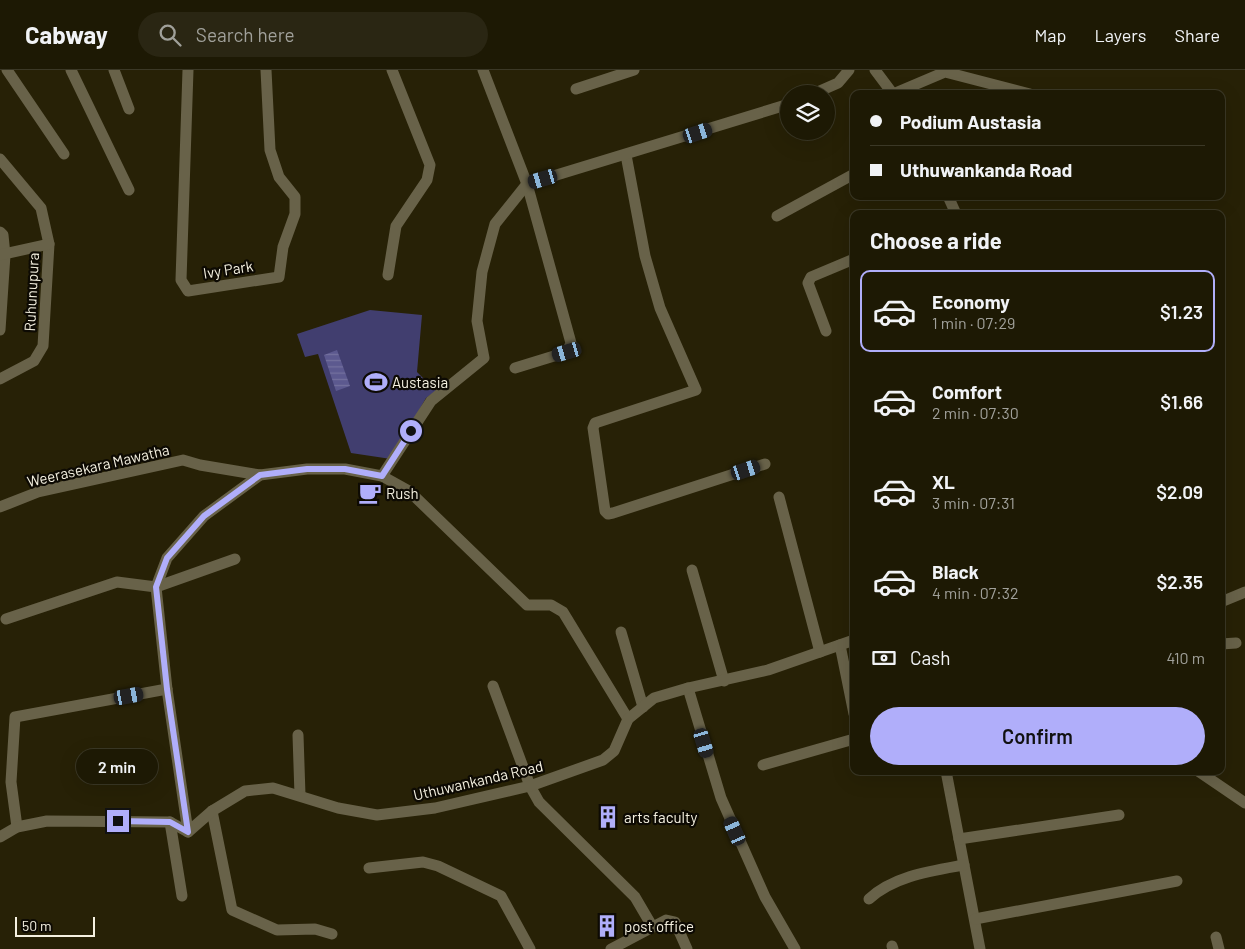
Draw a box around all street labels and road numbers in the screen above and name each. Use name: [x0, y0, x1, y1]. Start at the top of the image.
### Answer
street label: Ruhunupura: [20, 252, 42, 332]
street label: Ivy Park: [202, 256, 255, 282]
street label: Weerasekara Mawatha: [25, 440, 171, 490]
street label: Uthuwankanda Road: [411, 756, 545, 804]

